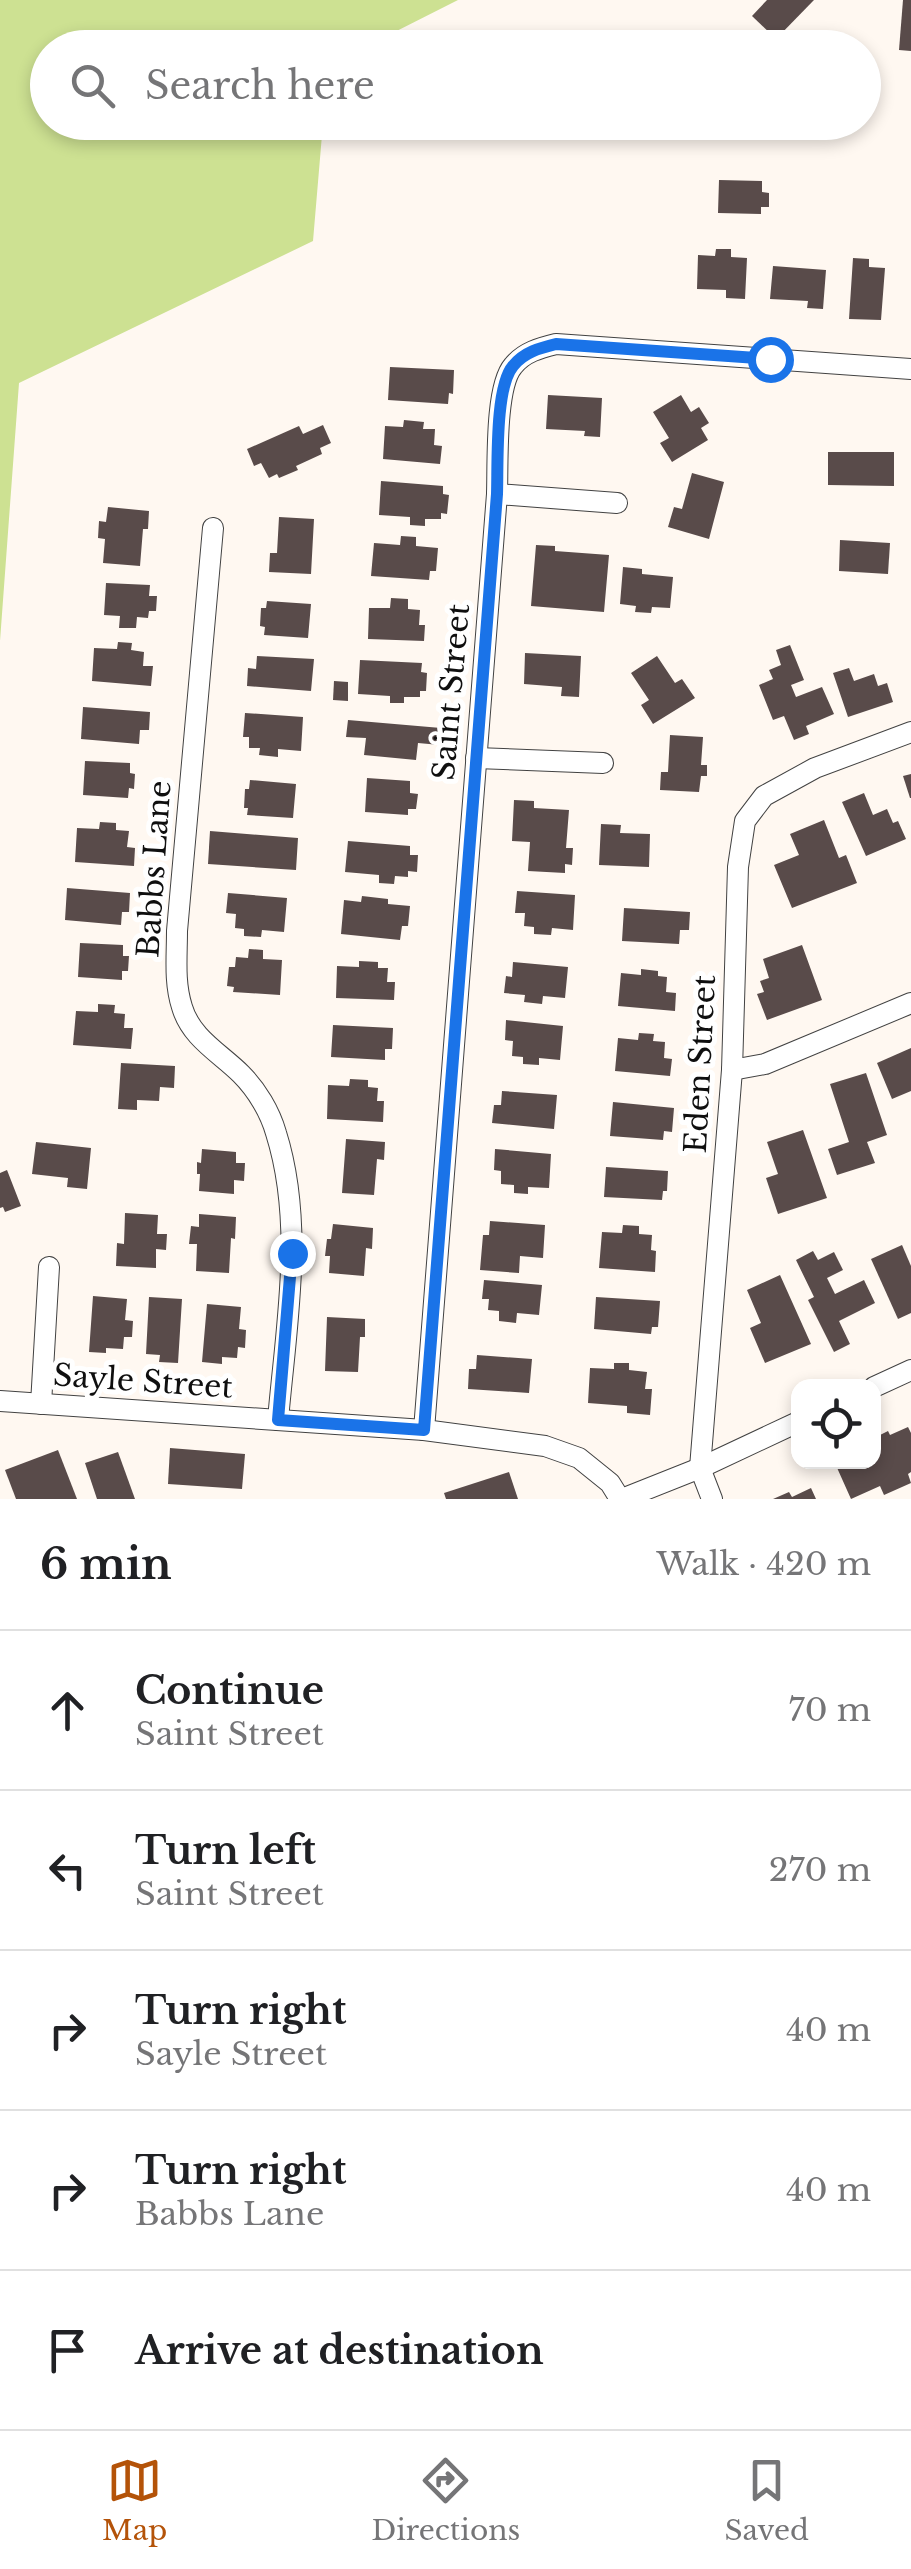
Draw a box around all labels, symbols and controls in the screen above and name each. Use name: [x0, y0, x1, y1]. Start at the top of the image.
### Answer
search box: [30, 30, 881, 140]
icon: search: [65, 58, 120, 113]
text: Search here: [145, 62, 375, 109]
route start: [748, 337, 794, 383]
street label: Saint Street: [425, 602, 477, 782]
street label: Babbs Lane: [129, 779, 179, 959]
street label: Eden Street: [677, 973, 723, 1154]
route end: [270, 1231, 316, 1277]
street label: Sayle Street: [52, 1356, 235, 1406]
map controls: [791, 1379, 881, 1469]
button: locate: [791, 1379, 881, 1469]
text: 6 min: [40, 1538, 172, 1590]
text: Walk · 420 m: [657, 1544, 871, 1584]
text: Continue: [135, 1667, 324, 1714]
icon: ahead: [40, 1683, 95, 1738]
text: 70 m: [789, 1690, 871, 1730]
text: Saint Street: [135, 1714, 324, 1754]
text: Turn left: [135, 1827, 316, 1874]
icon: left: [40, 1843, 95, 1898]
text: 270 m: [769, 1850, 871, 1890]
text: Saint Street: [135, 1874, 324, 1914]
text: Turn right: [135, 1987, 346, 2034]
icon: right: [40, 2003, 95, 2058]
text: 40 m: [786, 2010, 871, 2050]
text: Sayle Street: [135, 2034, 327, 2074]
text: Turn right: [135, 2147, 346, 2194]
icon: right: [40, 2163, 95, 2218]
text: 40 m: [786, 2170, 871, 2210]
text: Babbs Lane: [135, 2194, 324, 2234]
icon: arrive: [40, 2323, 95, 2378]
text: Arrive at destination: [135, 2327, 544, 2374]
tab: Map: [102, 2453, 167, 2548]
tab: Directions: [371, 2453, 520, 2548]
tab: Saved: [724, 2453, 809, 2548]

